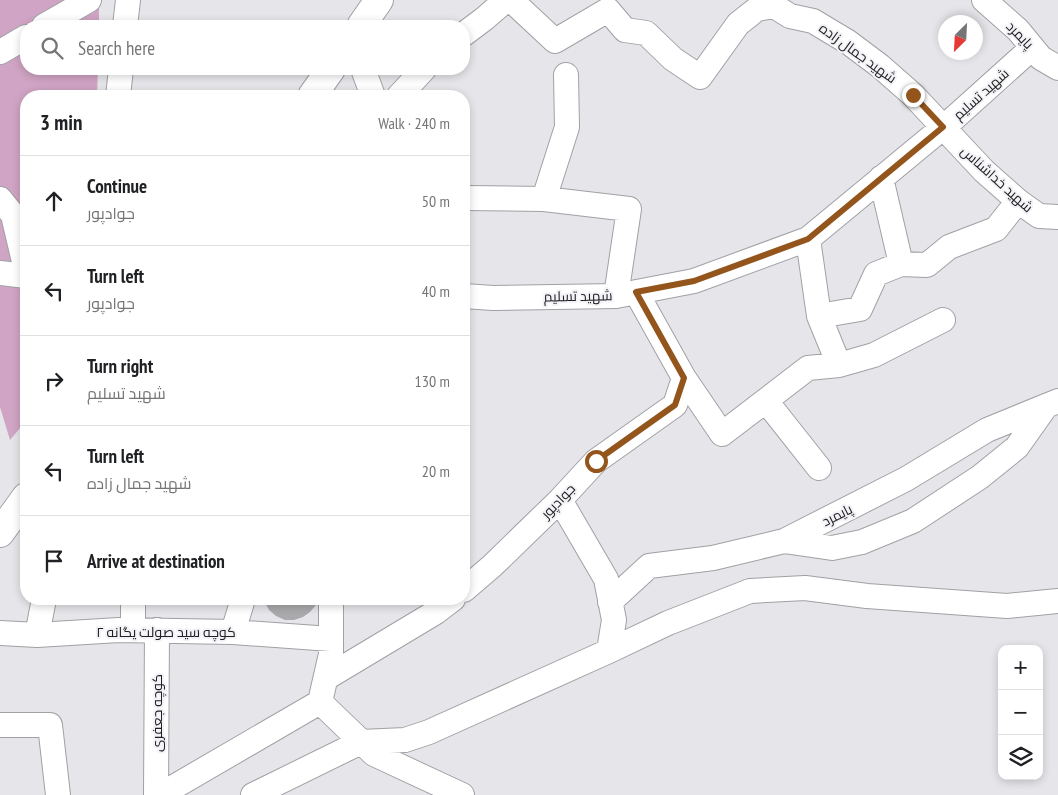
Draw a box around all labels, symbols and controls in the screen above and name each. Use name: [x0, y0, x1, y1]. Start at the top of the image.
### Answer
north arrow: [938, 15, 983, 60]
street label: پایمرد: [1002, 17, 1038, 54]
street label: شهید جمال زاده: [816, 19, 900, 87]
search box: [20, 20, 470, 75]
icon: search: [38, 34, 66, 62]
text: Search here: [78, 36, 155, 60]
street label: شهید تسلیم: [949, 64, 1013, 124]
route end: [902, 84, 925, 107]
text: 3 min: [40, 109, 82, 136]
text: Walk · 240 m: [378, 113, 450, 133]
street label: شهید خداشناس: [957, 142, 1037, 216]
text: Continue: [87, 174, 147, 198]
icon: ahead: [40, 187, 68, 215]
text: 50 m: [422, 191, 450, 211]
text: جوادپور: [87, 203, 135, 223]
text: Turn left: [87, 264, 144, 288]
icon: left: [40, 277, 68, 305]
text: 40 m: [422, 281, 450, 301]
street label: شهید تسلیم: [543, 286, 613, 307]
text: جوادپور: [87, 293, 135, 313]
text: Turn right: [87, 354, 153, 378]
icon: right: [40, 367, 68, 395]
text: 130 m: [415, 371, 450, 391]
text: شهید تسلیم: [87, 383, 166, 403]
text: Turn left: [87, 444, 144, 468]
route start: [585, 450, 608, 473]
icon: left: [40, 457, 68, 485]
text: 20 m: [422, 461, 450, 481]
text: شهید جمال زاده: [87, 473, 191, 493]
street label: جوادپور: [536, 480, 580, 524]
street label: پایمرد: [819, 500, 856, 531]
icon: arrive: [40, 547, 68, 575]
text: Arrive at destination: [87, 549, 225, 573]
street label: کوچه سید صولت یگانه ۲: [96, 623, 236, 642]
map controls: [998, 645, 1043, 780]
button: +: [998, 645, 1043, 690]
street label: کوچه جعفری: [148, 674, 167, 752]
button: −: [998, 690, 1043, 735]
button: layers: [998, 735, 1043, 780]

